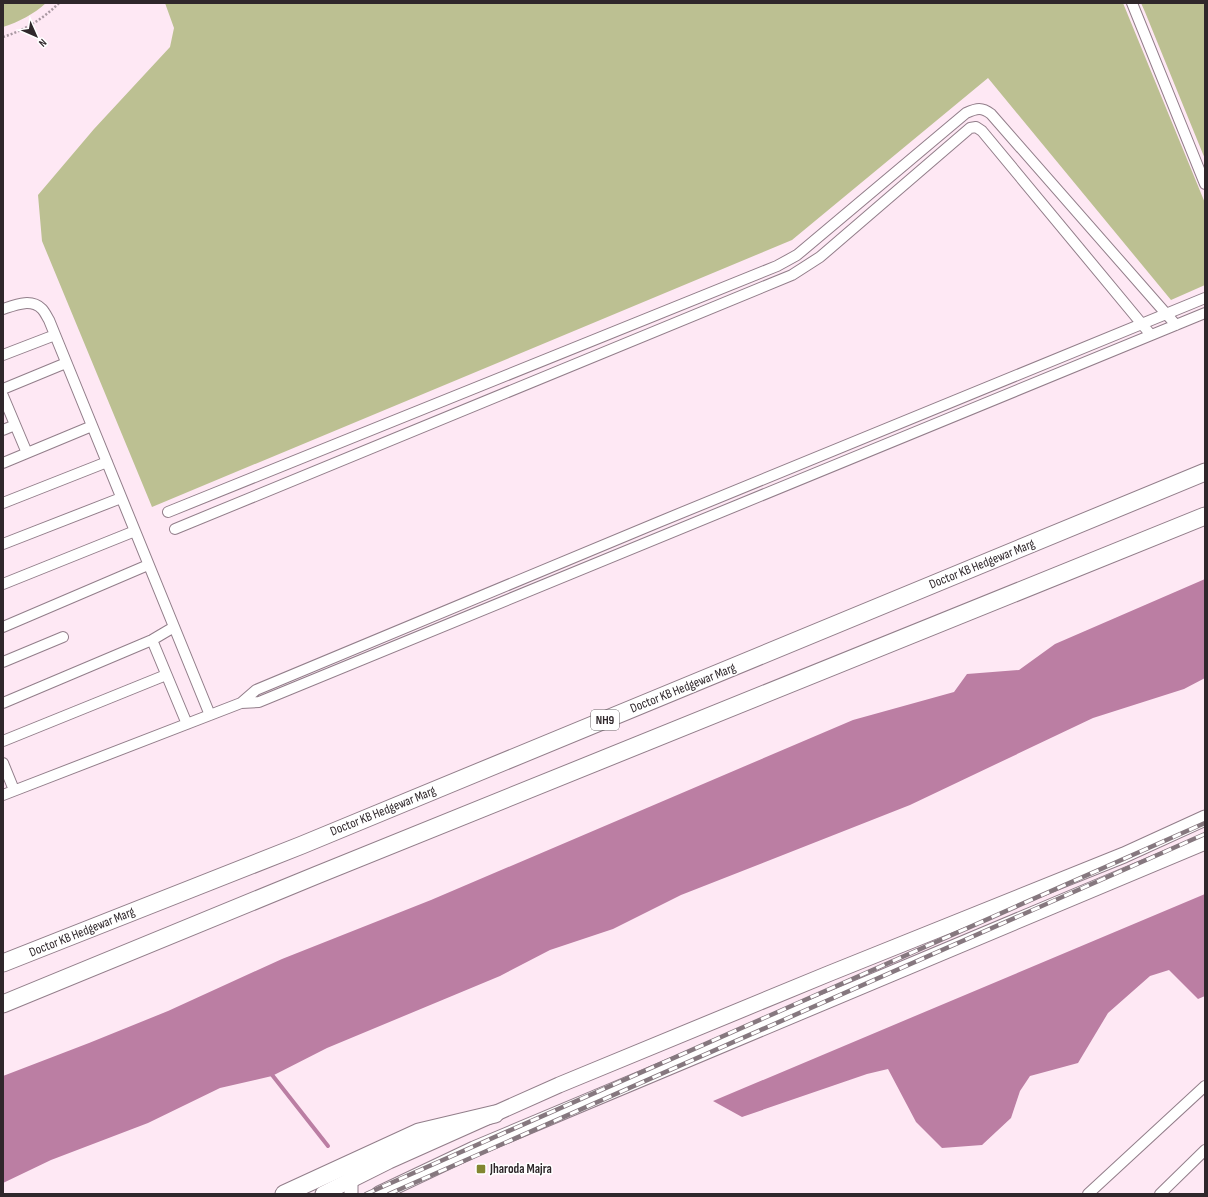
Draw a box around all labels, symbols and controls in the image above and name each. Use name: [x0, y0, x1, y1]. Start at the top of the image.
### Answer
north arrow: [16, 16, 56, 56]
text: N: [36, 36, 49, 49]
street label: Doctor KB Hedgewar Marg: [927, 536, 1037, 592]
street label: Doctor KB Hedgewar Marg: [628, 660, 738, 716]
road number: NH9: [591, 710, 619, 730]
street label: Doctor KB Hedgewar Marg: [328, 783, 438, 839]
street label: Doctor KB Hedgewar Marg: [27, 904, 137, 960]
place label: Jharoda Majra: [489, 1161, 552, 1177]
marker: Jharoda Majra: [475, 1163, 487, 1175]

